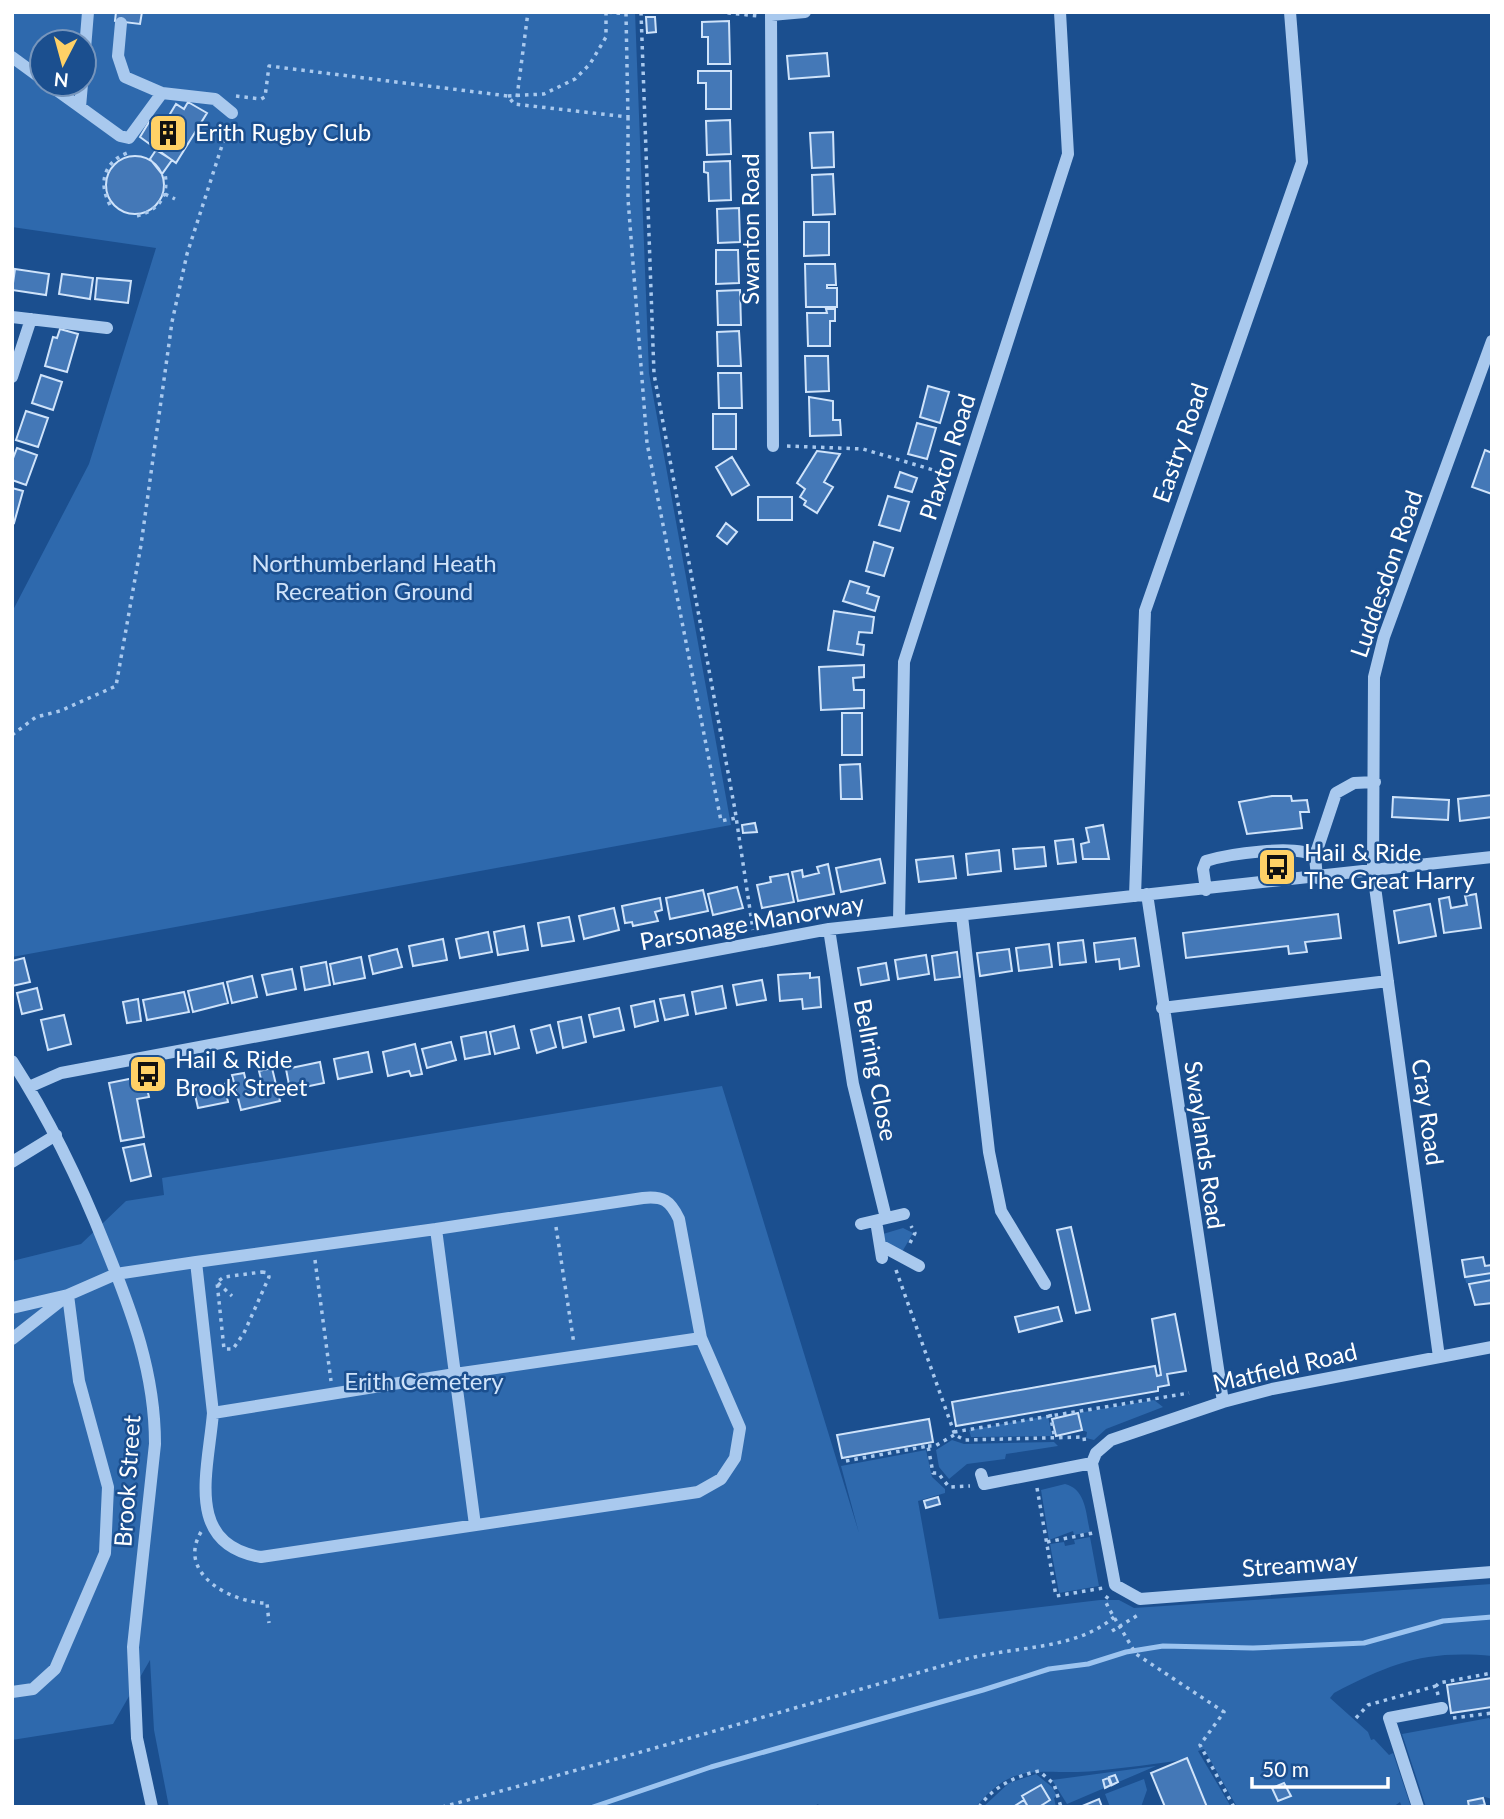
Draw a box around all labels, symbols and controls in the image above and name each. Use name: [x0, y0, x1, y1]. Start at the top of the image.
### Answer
north arrow: [28, 28, 98, 98]
text: N: [53, 68, 70, 93]
building icon: Erith Rugby Club: [147, 112, 189, 154]
place label: Erith Rugby Club: [195, 117, 371, 146]
street label: Swanton Road: [735, 153, 764, 305]
street label: Eastry Road: [1146, 379, 1214, 506]
street label: Plaxtol Road: [913, 390, 981, 523]
street label: Luddesdon Road: [1343, 486, 1428, 661]
park label: Northumberland Heath Recreation Ground: [251, 548, 497, 605]
place label: Hail & Ride The Great Harry: [1304, 837, 1475, 894]
bus stop icon: Hail & Ride The Great Harry: [1256, 846, 1298, 888]
street label: Parsonage Manorway: [637, 887, 867, 956]
street label: Bellring Close: [848, 996, 904, 1143]
place label: Hail & Ride Brook Street: [175, 1044, 308, 1101]
bus stop icon: Hail & Ride Brook Street: [127, 1053, 169, 1095]
street label: Cray Road: [1407, 1057, 1450, 1167]
street label: Swaylands Road: [1179, 1059, 1232, 1231]
street label: Matfield Road: [1210, 1336, 1360, 1397]
park label: Erith Cemetery: [344, 1366, 504, 1395]
street label: Brook Street: [107, 1414, 146, 1548]
street label: Streamway: [1241, 1545, 1360, 1582]
scale bar: [1252, 1745, 1388, 1789]
text: 50 m: [1262, 1756, 1309, 1781]

